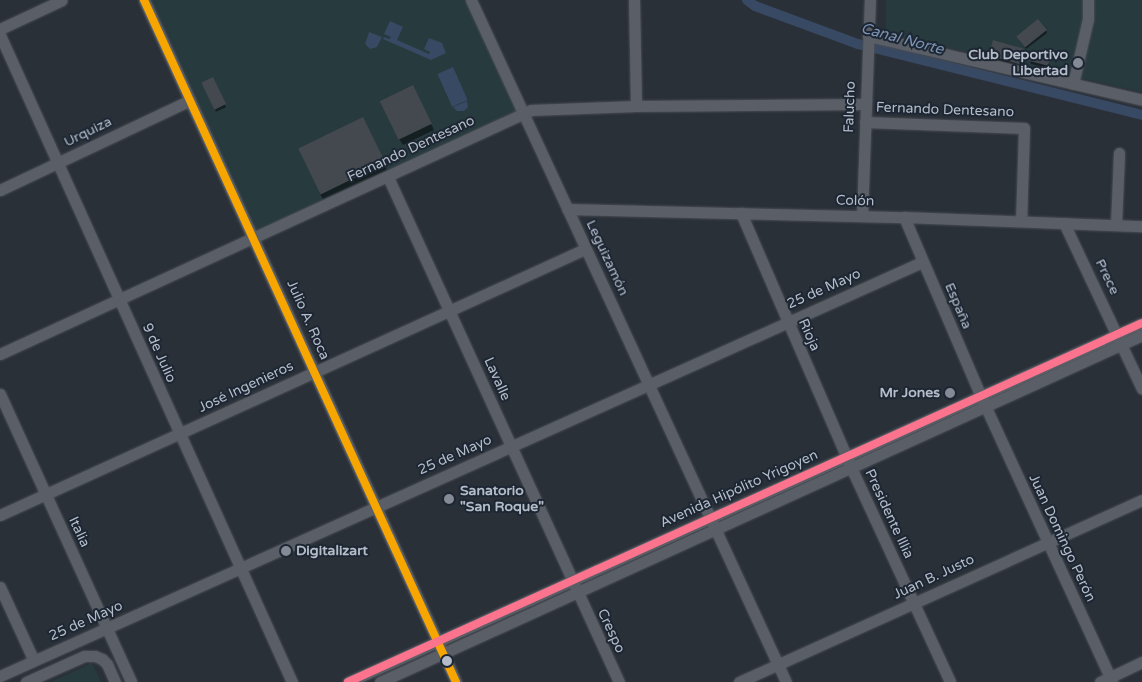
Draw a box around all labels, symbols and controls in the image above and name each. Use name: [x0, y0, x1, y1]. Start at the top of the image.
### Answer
water label: Canal Norte: [859, 19, 945, 59]
place label: Club Deportivo Libertad: [968, 47, 1068, 80]
marker: Club Deportivo Libertad: [1072, 57, 1084, 69]
street label: Falucho: [841, 81, 859, 133]
street label: Fernando Dentesano: [876, 99, 1014, 121]
street label: Fernando Dentesano: [345, 112, 477, 186]
street label: Urquiza: [61, 113, 115, 151]
street label: Colón: [836, 192, 874, 210]
street label: Leguizamón: [582, 217, 632, 299]
street label: Prece: [1091, 256, 1123, 298]
street label: 25 de Mayo: [785, 265, 863, 313]
street label: Julio A. Roca: [283, 277, 333, 363]
street label: España: [941, 280, 975, 332]
street label: Rioja: [795, 316, 823, 354]
street label: 9 de Julio: [138, 321, 180, 385]
street label: Lavalle: [480, 355, 514, 403]
street label: José Ingenieros: [196, 358, 296, 416]
place label: Mr Jones: [879, 385, 940, 401]
marker: Mr Jones: [944, 387, 956, 399]
street label: 25 de Mayo: [416, 431, 494, 479]
street label: Avenida Hipólito Yrigoyen: [657, 447, 821, 531]
street label: Presidente Illia: [861, 467, 917, 561]
street label: Juan Domingo Perón: [1025, 471, 1099, 605]
place label: Sanatorio "San Roque": [460, 483, 544, 516]
marker: Sanatorio "San Roque": [442, 492, 456, 506]
street label: Italia: [65, 514, 93, 550]
place label: Digitalizart: [296, 543, 368, 559]
marker: Digitalizart: [280, 545, 292, 557]
street label: Juan B. Justo: [891, 551, 977, 603]
street label: 25 de Mayo: [47, 597, 125, 645]
street label: Crespo: [594, 606, 628, 656]
unlabelled marker: [442, 656, 452, 666]

